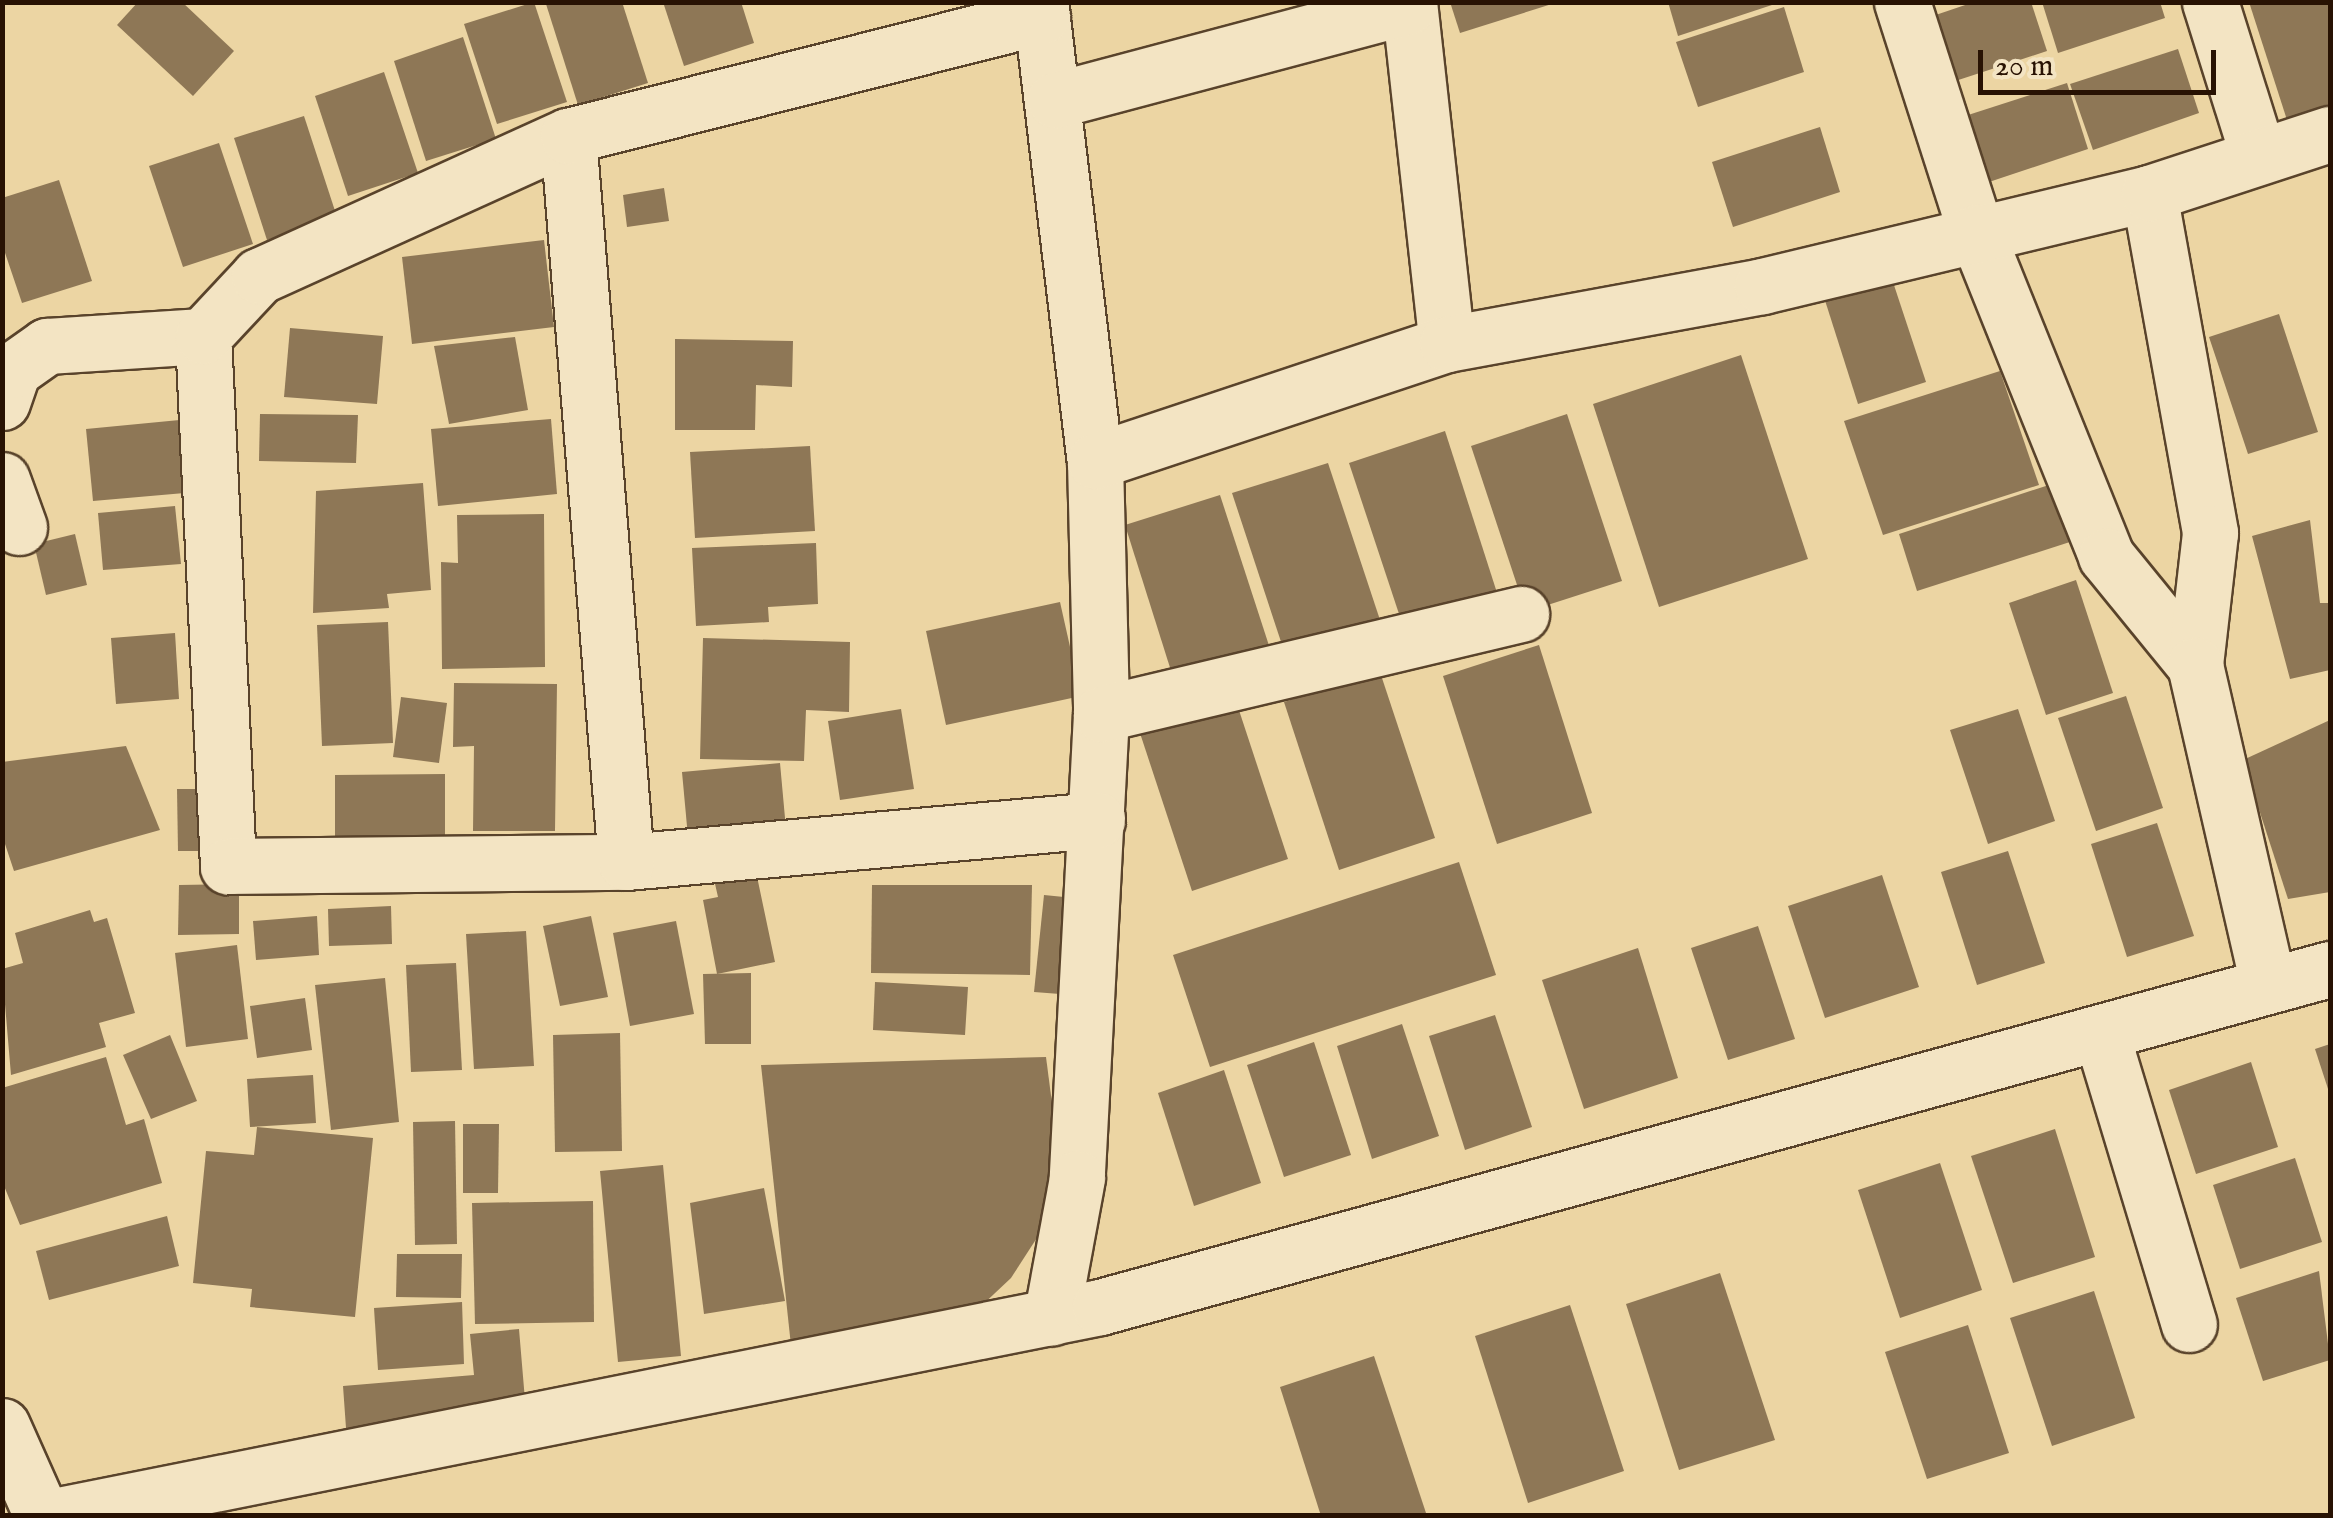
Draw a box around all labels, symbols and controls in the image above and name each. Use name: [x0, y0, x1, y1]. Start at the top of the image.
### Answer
scale bar: [1983, 30, 2220, 92]
text: 20 m: [1995, 48, 2054, 86]

